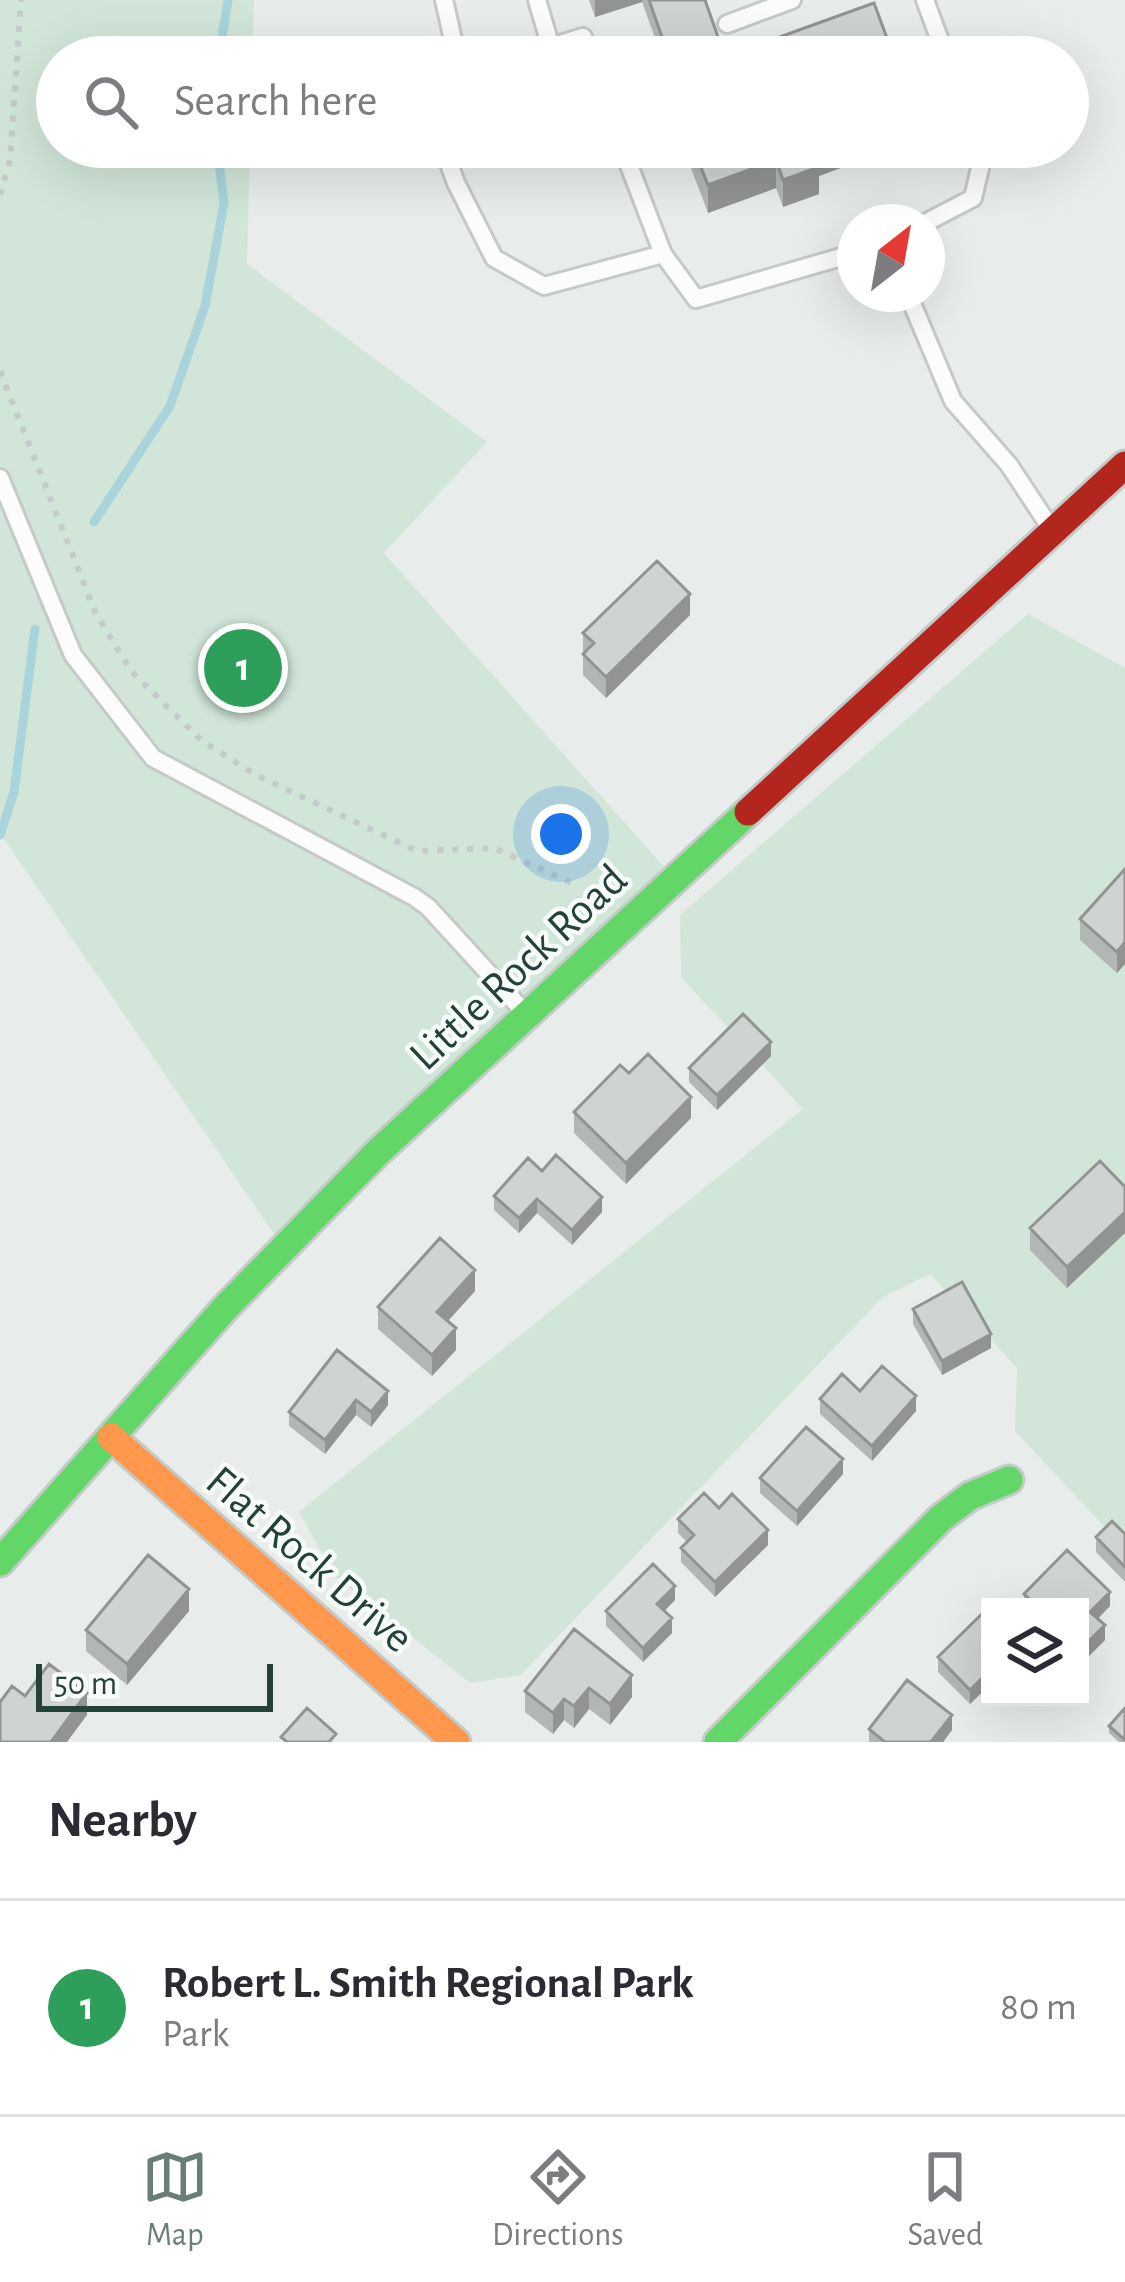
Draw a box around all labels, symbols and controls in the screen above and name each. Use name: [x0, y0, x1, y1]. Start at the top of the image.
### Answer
search box: [36, 36, 1089, 168]
icon: search: [78, 69, 144, 135]
text: Search here: [174, 79, 377, 124]
north arrow: [837, 204, 945, 312]
pin: 1: [204, 623, 282, 713]
your location: [531, 804, 591, 864]
street label: Little Rock Road: [402, 857, 636, 1079]
street label: Flat Rock Drive: [197, 1458, 421, 1661]
map controls: [981, 1598, 1089, 1706]
button: layers: [981, 1598, 1089, 1706]
scale bar: [36, 1658, 273, 1711]
text: 50 m: [54, 1668, 117, 1701]
text: Nearby: [48, 1795, 197, 1846]
text: Robert L. Smith Regional Park: [162, 1961, 693, 2006]
text: 1: [80, 1988, 94, 2027]
text: 80 m: [1000, 1988, 1077, 2027]
text: Park: [162, 2015, 229, 2054]
tab: Map: [142, 2144, 208, 2256]
tab: Directions: [492, 2144, 623, 2256]
tab: Saved: [907, 2144, 983, 2256]

